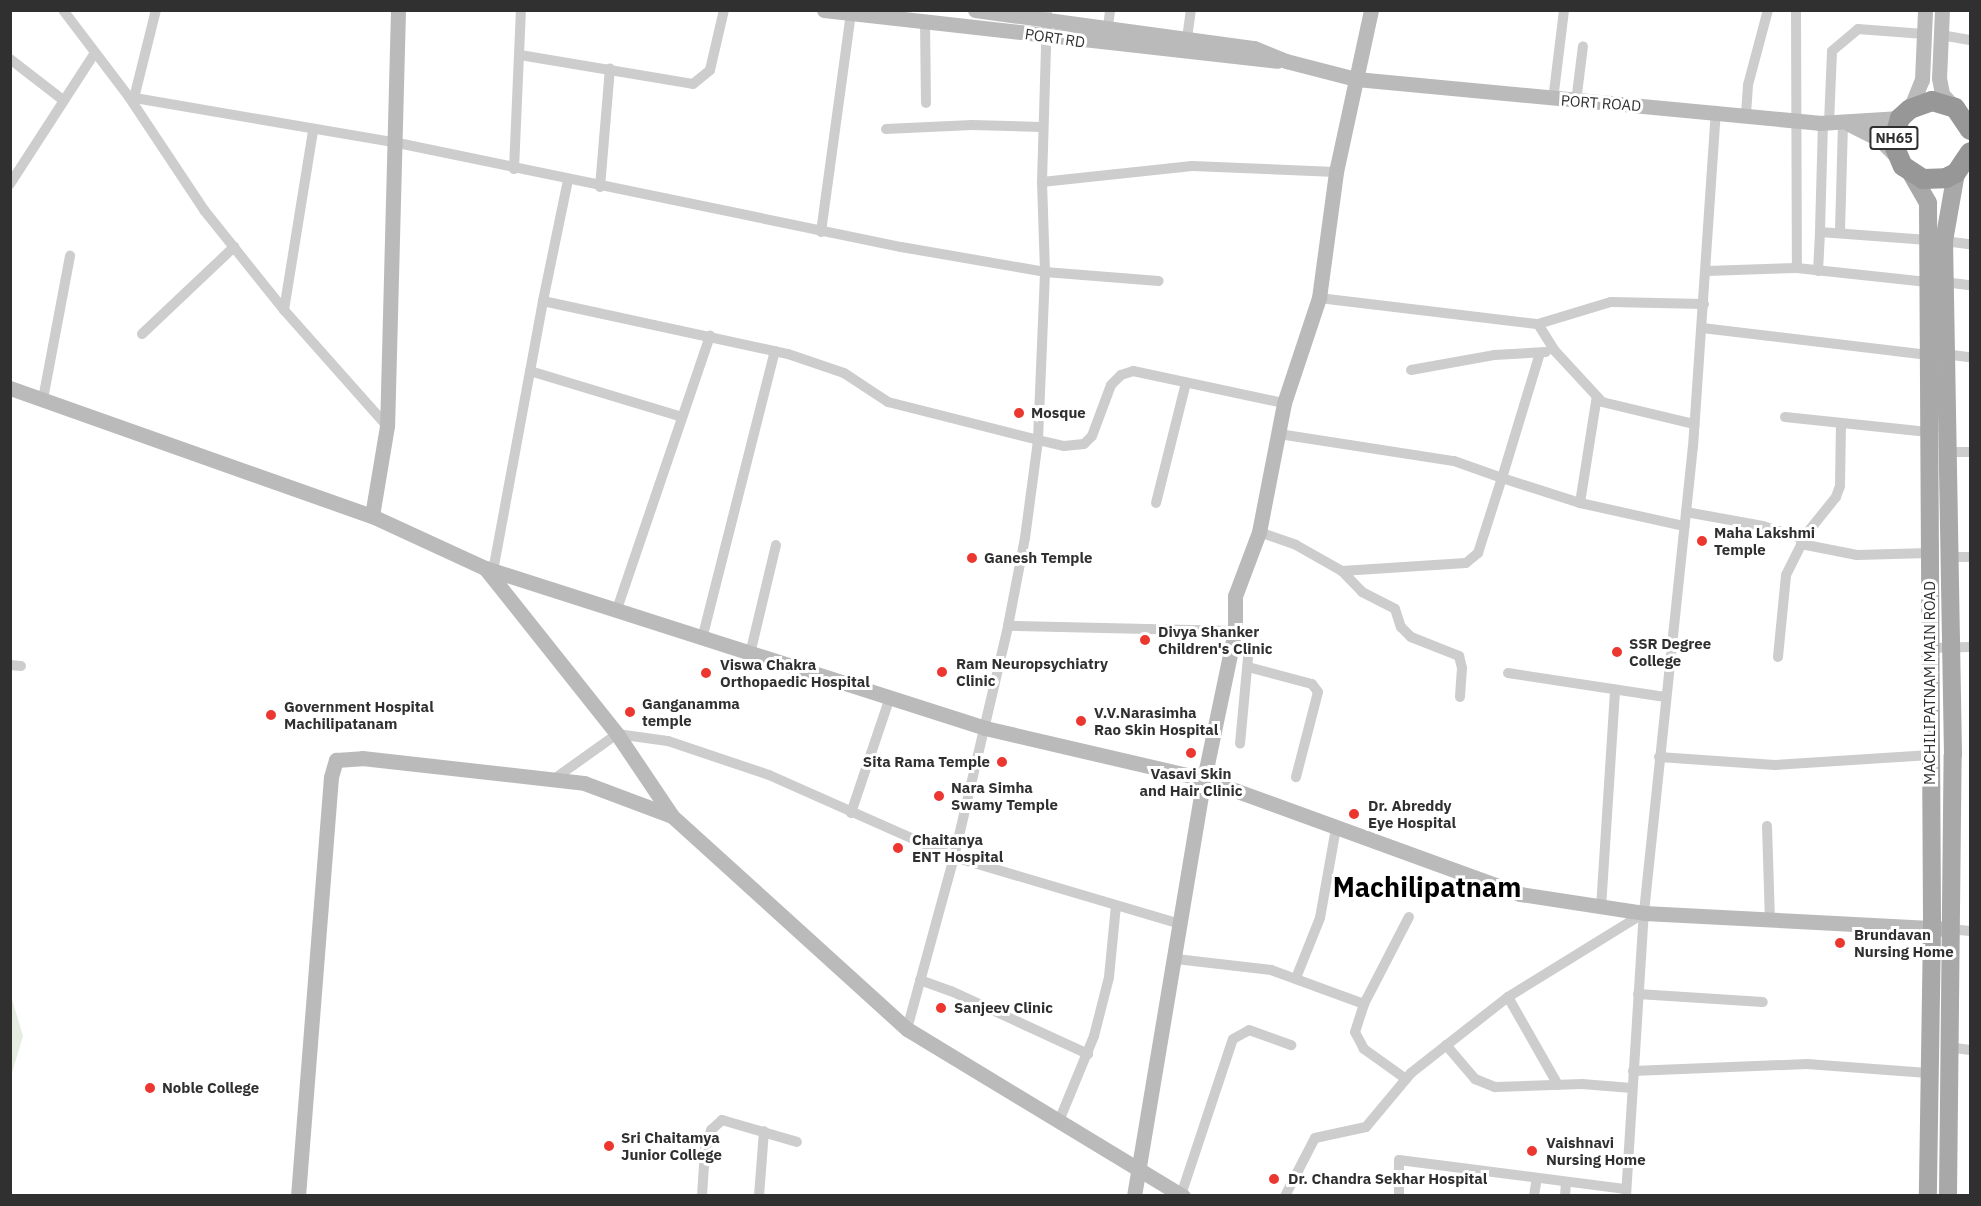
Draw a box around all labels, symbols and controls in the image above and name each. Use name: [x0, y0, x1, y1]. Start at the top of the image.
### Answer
street label: PORT RD: [1024, 25, 1086, 51]
street label: PORT ROAD: [1560, 91, 1642, 115]
road number: NH65: [1868, 127, 1920, 149]
place label: Mosque: [1031, 404, 1086, 422]
marker: Mosque: [1012, 406, 1026, 420]
place label: Maha Lakshmi Temple: [1714, 523, 1815, 558]
marker: Maha Lakshmi Temple: [1695, 534, 1709, 548]
place label: Ganesh Temple: [984, 549, 1092, 567]
marker: Ganesh Temple: [965, 551, 979, 565]
street label: MACHILIPATNAM MAIN ROAD: [1921, 581, 1939, 785]
place label: Divya Shanker Children's Clinic: [1158, 622, 1272, 657]
marker: Divya Shanker Children's Clinic: [1136, 631, 1154, 649]
place label: SSR Degree College: [1629, 634, 1711, 669]
marker: SSR Degree College: [1610, 645, 1624, 659]
place label: Ram Neuropsychiatry Clinic: [956, 654, 1108, 689]
place label: Viswa Chakra Orthopaedic Hospital: [720, 655, 870, 690]
marker: Ram Neuropsychiatry Clinic: [933, 663, 951, 681]
marker: Viswa Chakra Orthopaedic Hospital: [697, 664, 715, 682]
place label: Ganganamma temple: [642, 694, 740, 729]
place label: Government Hospital Machilipatanam: [284, 697, 434, 732]
place label: V.V.Narasimha Rao Skin Hospital: [1094, 703, 1218, 738]
marker: Ganganamma temple: [623, 705, 637, 719]
marker: Government Hospital Machilipatanam: [262, 706, 280, 724]
marker: V.V.Narasimha Rao Skin Hospital: [1072, 712, 1090, 730]
marker: Vasavi Skin and Hair Clinic: [1182, 744, 1200, 762]
place label: Sita Rama Temple: [863, 753, 990, 771]
marker: Sita Rama Temple: [995, 755, 1009, 769]
place label: Vasavi Skin and Hair Clinic: [1139, 764, 1243, 799]
place label: Nara Simha Swamy Temple: [951, 778, 1058, 813]
marker: Nara Simha Swamy Temple: [932, 789, 946, 803]
place label: Dr. Abreddy Eye Hospital: [1368, 796, 1456, 831]
marker: Dr. Abreddy Eye Hospital: [1345, 805, 1363, 823]
place label: Chaitanya ENT Hospital: [912, 830, 1003, 865]
marker: Chaitanya ENT Hospital: [889, 839, 907, 857]
district label: Machilipatnam: [1333, 871, 1521, 903]
place label: Brundavan Nursing Home: [1854, 925, 1954, 960]
marker: Brundavan Nursing Home: [1831, 934, 1849, 952]
marker: Sanjeev Clinic: [932, 999, 950, 1017]
place label: Sanjeev Clinic: [954, 999, 1053, 1017]
place label: Noble College: [162, 1079, 259, 1097]
marker: Noble College: [143, 1081, 157, 1095]
place label: Sri Chaitamya Junior College: [621, 1128, 722, 1163]
place label: Vaishnavi Nursing Home: [1546, 1133, 1646, 1168]
marker: Sri Chaitamya Junior College: [602, 1139, 616, 1153]
marker: Vaishnavi Nursing Home: [1523, 1142, 1541, 1160]
marker: Dr. Chandra Sekhar Hospital: [1265, 1170, 1283, 1188]
place label: Dr. Chandra Sekhar Hospital: [1288, 1170, 1487, 1188]

